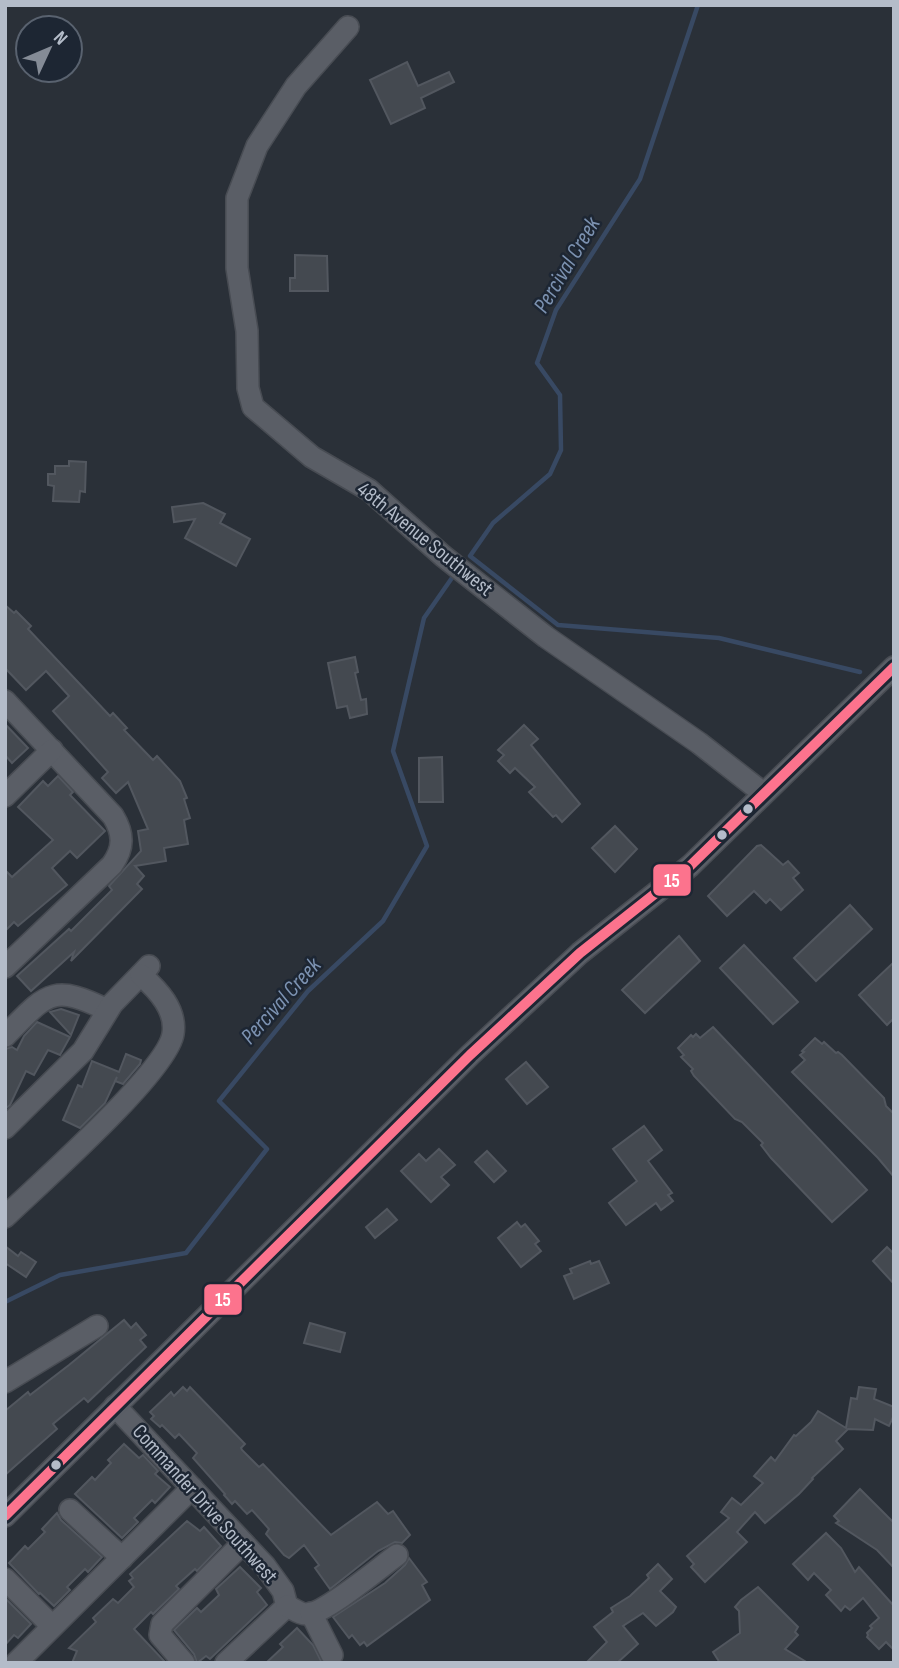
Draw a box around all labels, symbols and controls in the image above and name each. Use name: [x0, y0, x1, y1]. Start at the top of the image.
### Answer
north arrow: [14, 14, 84, 84]
text: N: [48, 27, 72, 50]
water label: Percival Creek: [527, 211, 607, 318]
street label: 48th Avenue Southwest: [352, 477, 498, 601]
unlabelled marker: [741, 802, 755, 816]
unlabelled marker: [715, 828, 729, 842]
line badge: 15: [652, 863, 692, 897]
text: 15: [664, 870, 680, 893]
water label: Percival Creek: [235, 951, 328, 1050]
line badge: 15: [203, 1283, 243, 1316]
text: 15: [215, 1289, 231, 1312]
street label: Commander Drive Southwest: [127, 1419, 283, 1589]
unlabelled marker: [49, 1458, 63, 1472]

